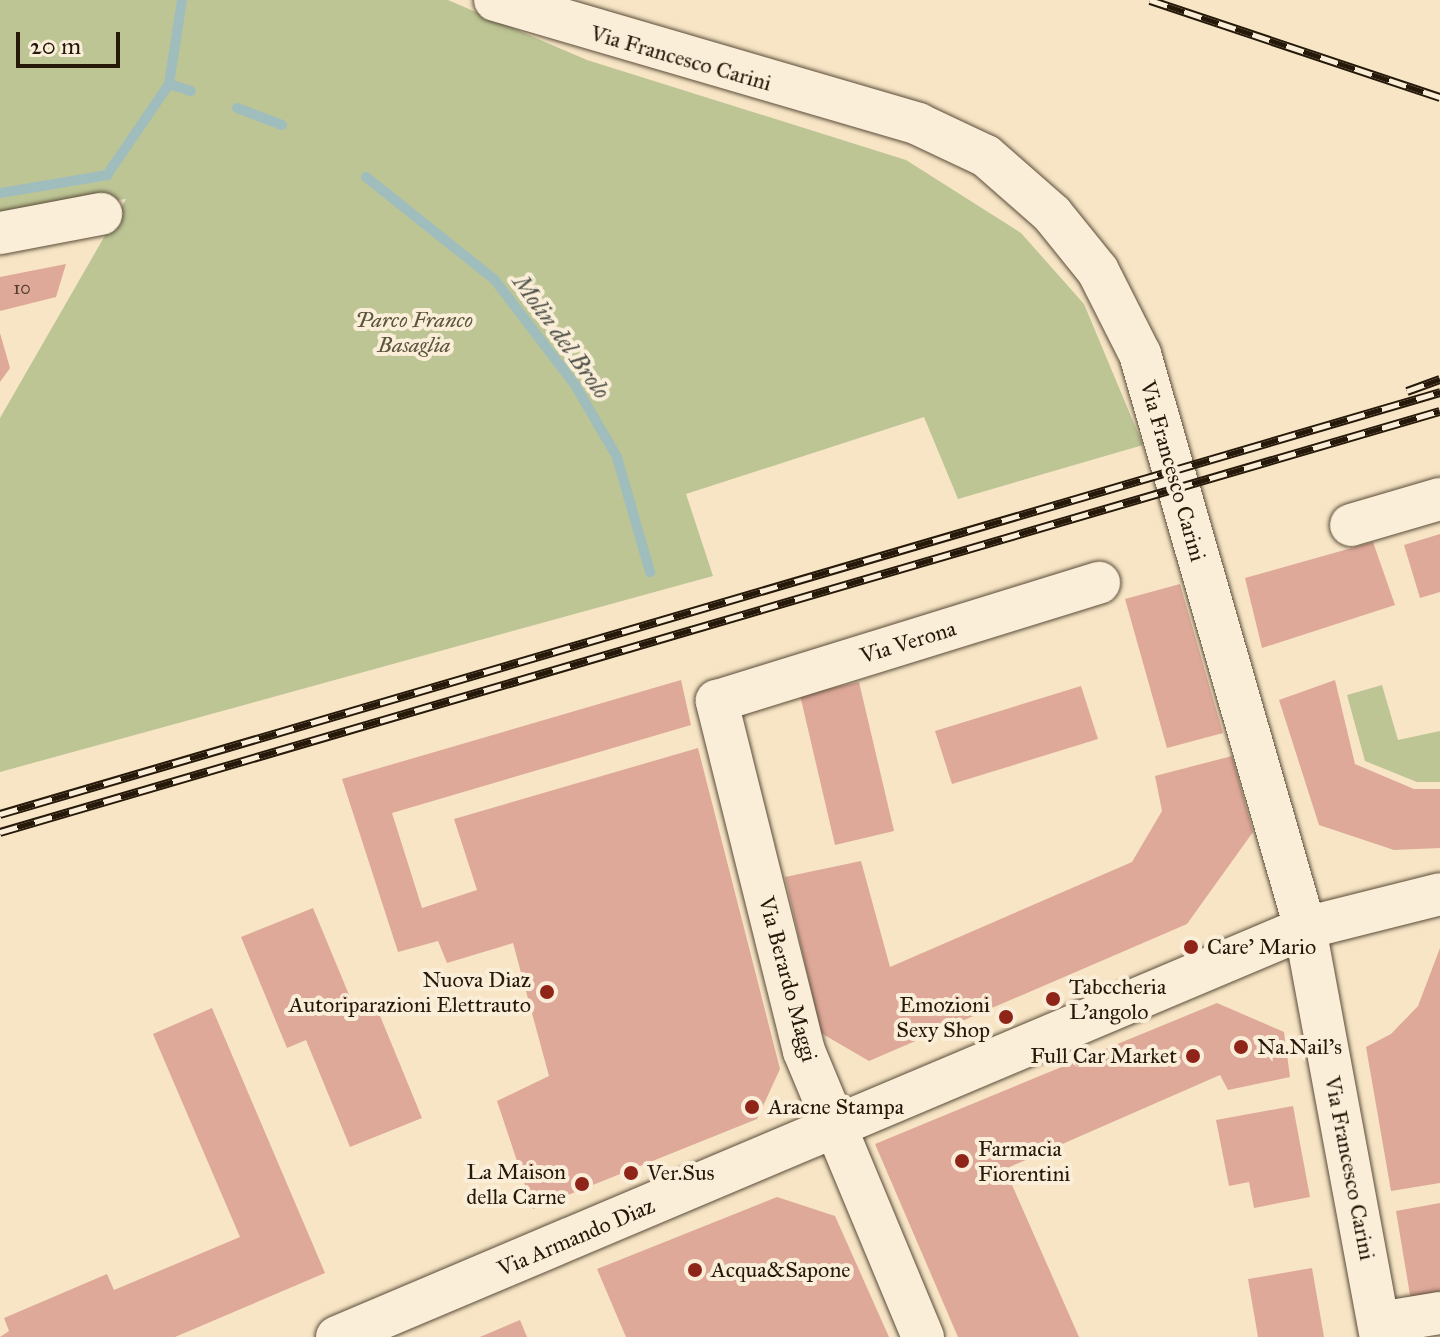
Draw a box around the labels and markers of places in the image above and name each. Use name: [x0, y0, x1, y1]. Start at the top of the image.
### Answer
place label: Care' Mario: [1207, 934, 1316, 960]
marker: Care' Mario: [1182, 938, 1200, 956]
place label: Nuova Diaz Autoriparazioni Elettrauto: [289, 966, 531, 1018]
place label: Tabccheria L'angolo: [1069, 973, 1166, 1024]
marker: Nuova Diaz Autoriparazioni Elettrauto: [538, 983, 556, 1001]
marker: Tabccheria L'angolo: [1044, 990, 1062, 1008]
place label: Emozioni Sexy Shop: [896, 991, 990, 1042]
marker: Emozioni Sexy Shop: [997, 1008, 1015, 1026]
place label: Na.Nail's: [1257, 1034, 1342, 1060]
marker: Na.Nail's: [1232, 1038, 1250, 1056]
place label: Full Car Market: [1030, 1043, 1177, 1069]
marker: Full Car Market: [1184, 1047, 1202, 1065]
place label: Aracne Stampa: [768, 1094, 904, 1120]
marker: Aracne Stampa: [743, 1098, 761, 1116]
place label: Farmacia Fiorentini: [978, 1135, 1070, 1186]
marker: Farmacia Fiorentini: [953, 1152, 971, 1170]
place label: La Maison della Carne: [466, 1158, 566, 1210]
place label: Ver.Sus: [647, 1160, 715, 1186]
marker: Ver.Sus: [622, 1164, 640, 1182]
marker: La Maison della Carne: [573, 1175, 591, 1193]
place label: Acqua&Sapone: [711, 1257, 850, 1283]
marker: Acqua&Sapone: [686, 1261, 704, 1279]

